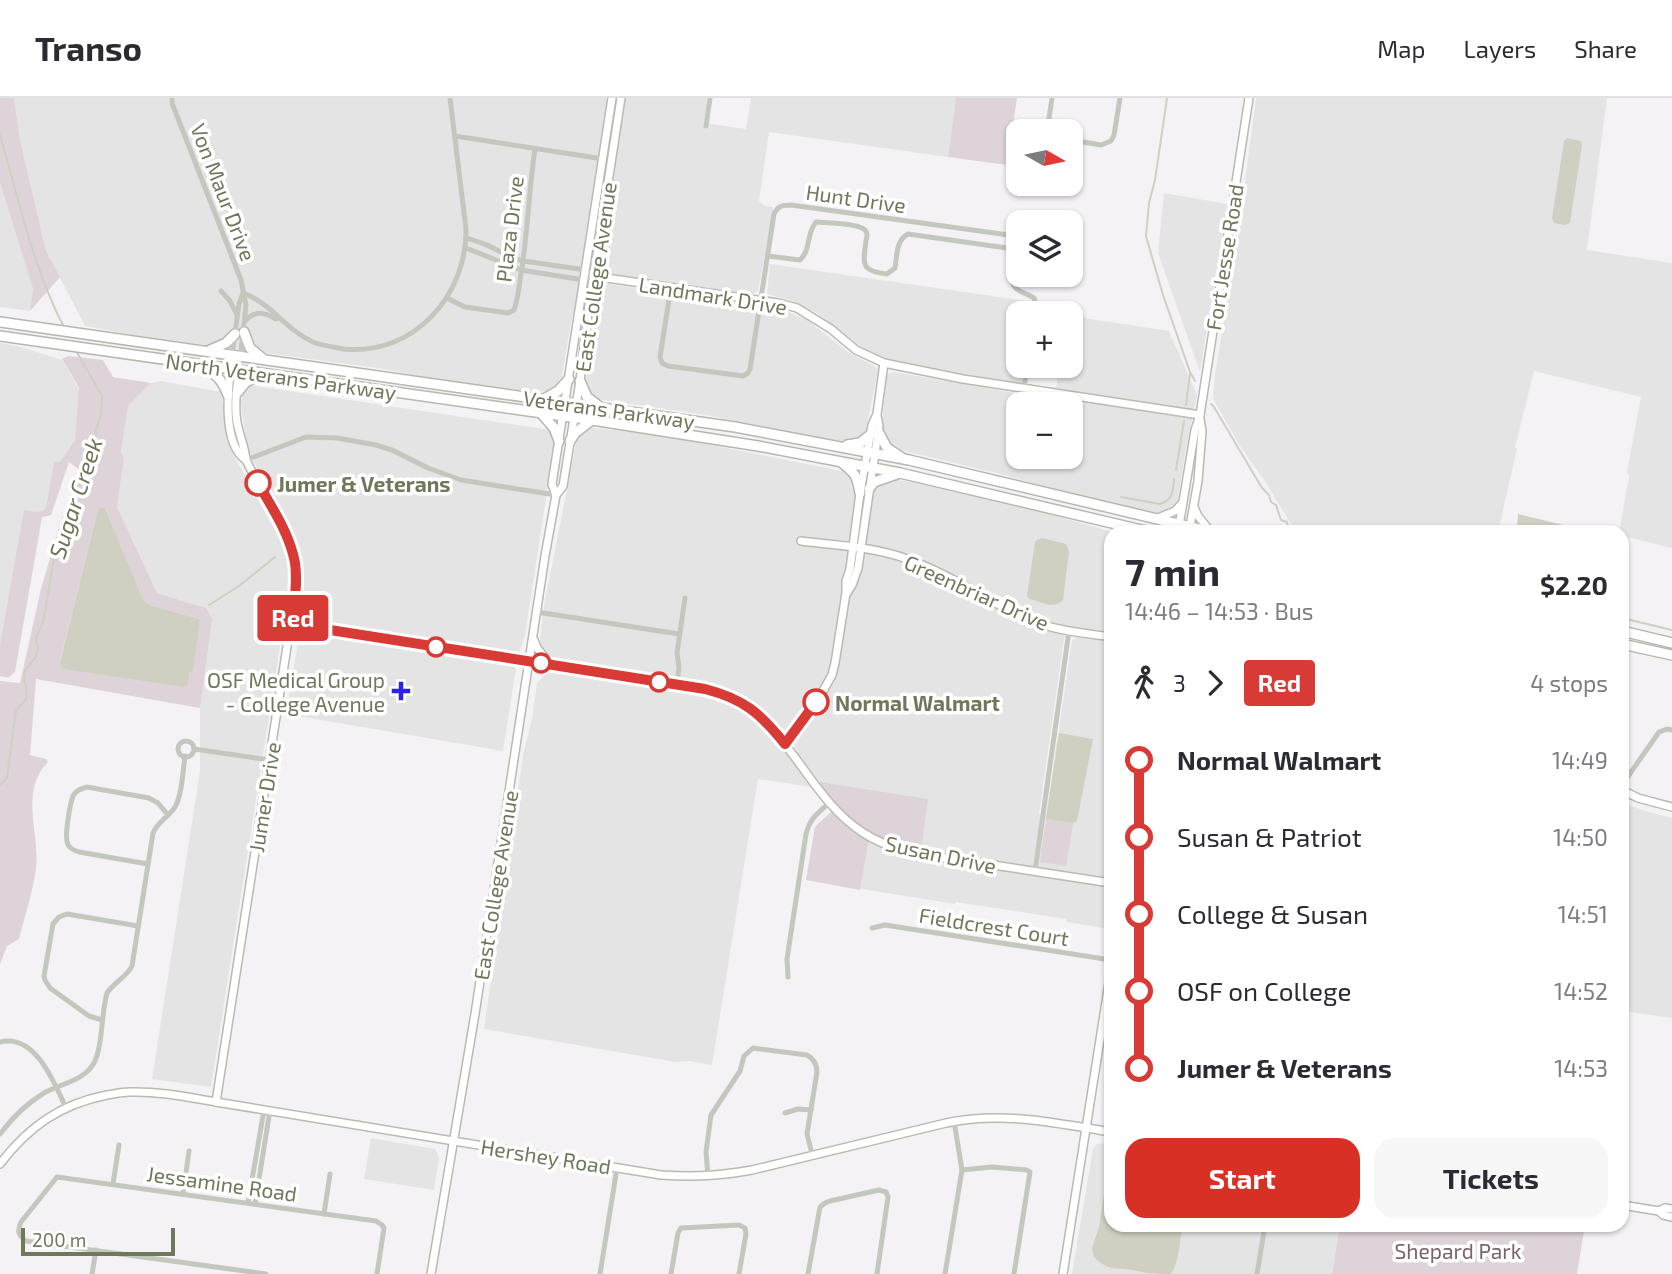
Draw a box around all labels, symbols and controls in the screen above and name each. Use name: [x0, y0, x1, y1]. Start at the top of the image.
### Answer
text: Transo: [35, 28, 142, 68]
text: Map: [1377, 34, 1425, 63]
text: Layers: [1463, 34, 1536, 63]
text: Share: [1574, 34, 1637, 63]
north arrow: [1006, 119, 1083, 196]
map controls: [1006, 119, 1083, 469]
street label: Von Maur Drive: [186, 120, 262, 264]
street label: Plaza Drive: [490, 174, 528, 284]
street label: Hunt Drive: [804, 179, 908, 217]
street label: East College Avenue: [569, 180, 621, 374]
street label: Fort Jesse Road: [1200, 182, 1248, 332]
button: layers: [1006, 210, 1083, 287]
street label: Landmark Drive: [637, 271, 789, 319]
button: +: [1006, 301, 1083, 378]
street label: North Veterans Parkway: [164, 347, 398, 405]
street label: Veterans Parkway: [522, 385, 696, 433]
button: −: [1006, 392, 1083, 469]
water label: Sugar Creek: [42, 434, 108, 562]
marker: Jumer & Veterans: [245, 470, 271, 496]
place label: Jumer & Veterans: [277, 471, 450, 496]
text: 7 min: [1125, 548, 1220, 594]
street label: Greenbriar Drive: [901, 549, 1053, 635]
text: $2.20: [1540, 569, 1608, 600]
line badge: Red: [253, 595, 333, 641]
text: 14:46 – 14:53 · Bus: [1125, 597, 1314, 625]
text: Red: [271, 603, 315, 632]
unlabelled marker: [426, 637, 446, 657]
unlabelled marker: [531, 653, 551, 673]
icon: walk: [1125, 664, 1163, 702]
icon: forward: [1196, 664, 1234, 702]
place label: OSF Medical Group - College Avenue: [207, 667, 385, 716]
text: Red: [1258, 668, 1301, 697]
text: 3: [1173, 669, 1186, 697]
text: 4 stops: [1530, 669, 1608, 697]
unlabelled marker: [649, 672, 669, 692]
marker: OSF Medical Group - College Avenue: [391, 681, 411, 701]
marker: Normal Walmart: [803, 689, 829, 715]
place label: Normal Walmart: [835, 690, 1000, 715]
street label: Jumer Drive: [243, 740, 285, 854]
text: Normal Walmart: [1177, 744, 1381, 775]
text: 14:49: [1552, 746, 1608, 774]
street label: East College Avenue: [468, 788, 522, 982]
text: Susan & Patriot: [1177, 821, 1362, 852]
text: 14:50: [1553, 823, 1608, 851]
street label: Susan Drive: [883, 830, 999, 878]
text: College & Susan: [1177, 898, 1368, 929]
text: 14:51: [1558, 900, 1608, 928]
street label: Fieldcrest Court: [917, 902, 1071, 950]
text: OSF on College: [1177, 975, 1351, 1006]
text: 14:52: [1554, 977, 1608, 1005]
text: Jumer & Veterans: [1177, 1052, 1392, 1083]
text: 14:53: [1554, 1054, 1608, 1082]
street label: Hershey Road: [479, 1133, 613, 1179]
button: Start: [1125, 1138, 1360, 1218]
button: Tickets: [1374, 1138, 1608, 1218]
street label: Jessamine Road: [145, 1160, 299, 1206]
scale bar: [21, 1225, 175, 1257]
text: 200 m: [32, 1228, 86, 1251]
park label: Shepard Park: [1395, 1238, 1522, 1263]

